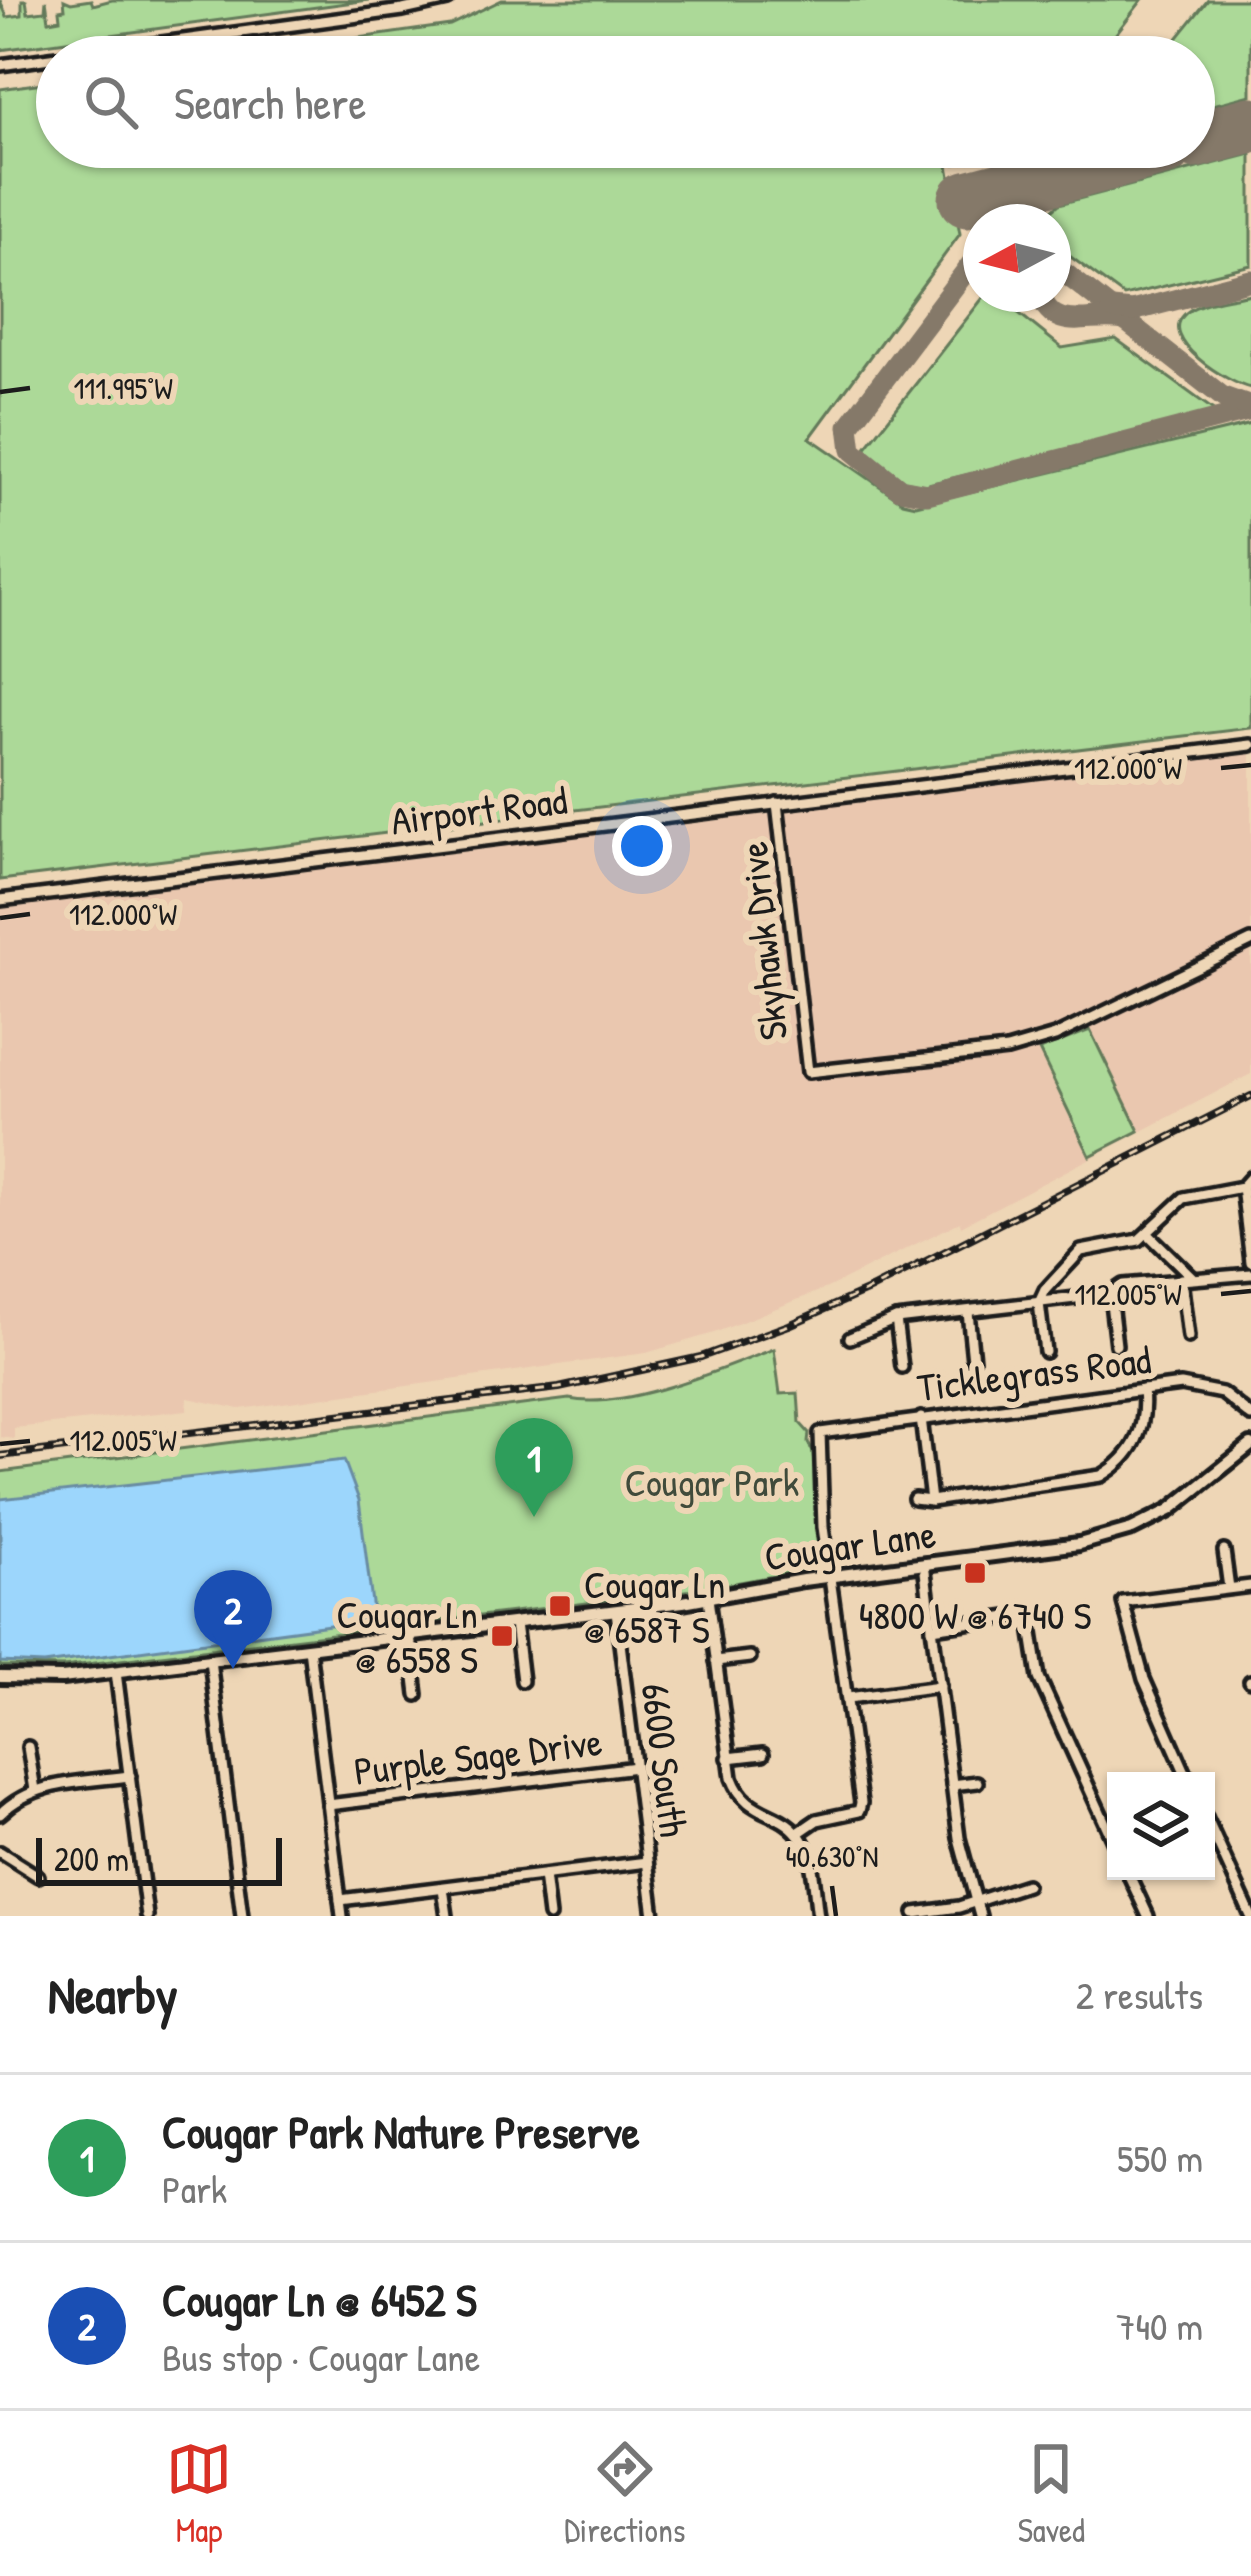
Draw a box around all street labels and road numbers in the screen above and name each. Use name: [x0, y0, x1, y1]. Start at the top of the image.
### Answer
street label: Airport Road: [388, 772, 570, 847]
street label: Skyhawk Drive: [726, 839, 799, 1043]
street label: Ticklegrass Road: [914, 1332, 1154, 1413]
street label: Cougar Lane: [761, 1506, 939, 1583]
street label: 6600 South: [630, 1680, 701, 1840]
street label: Purple Sage Drive: [351, 1714, 605, 1797]

